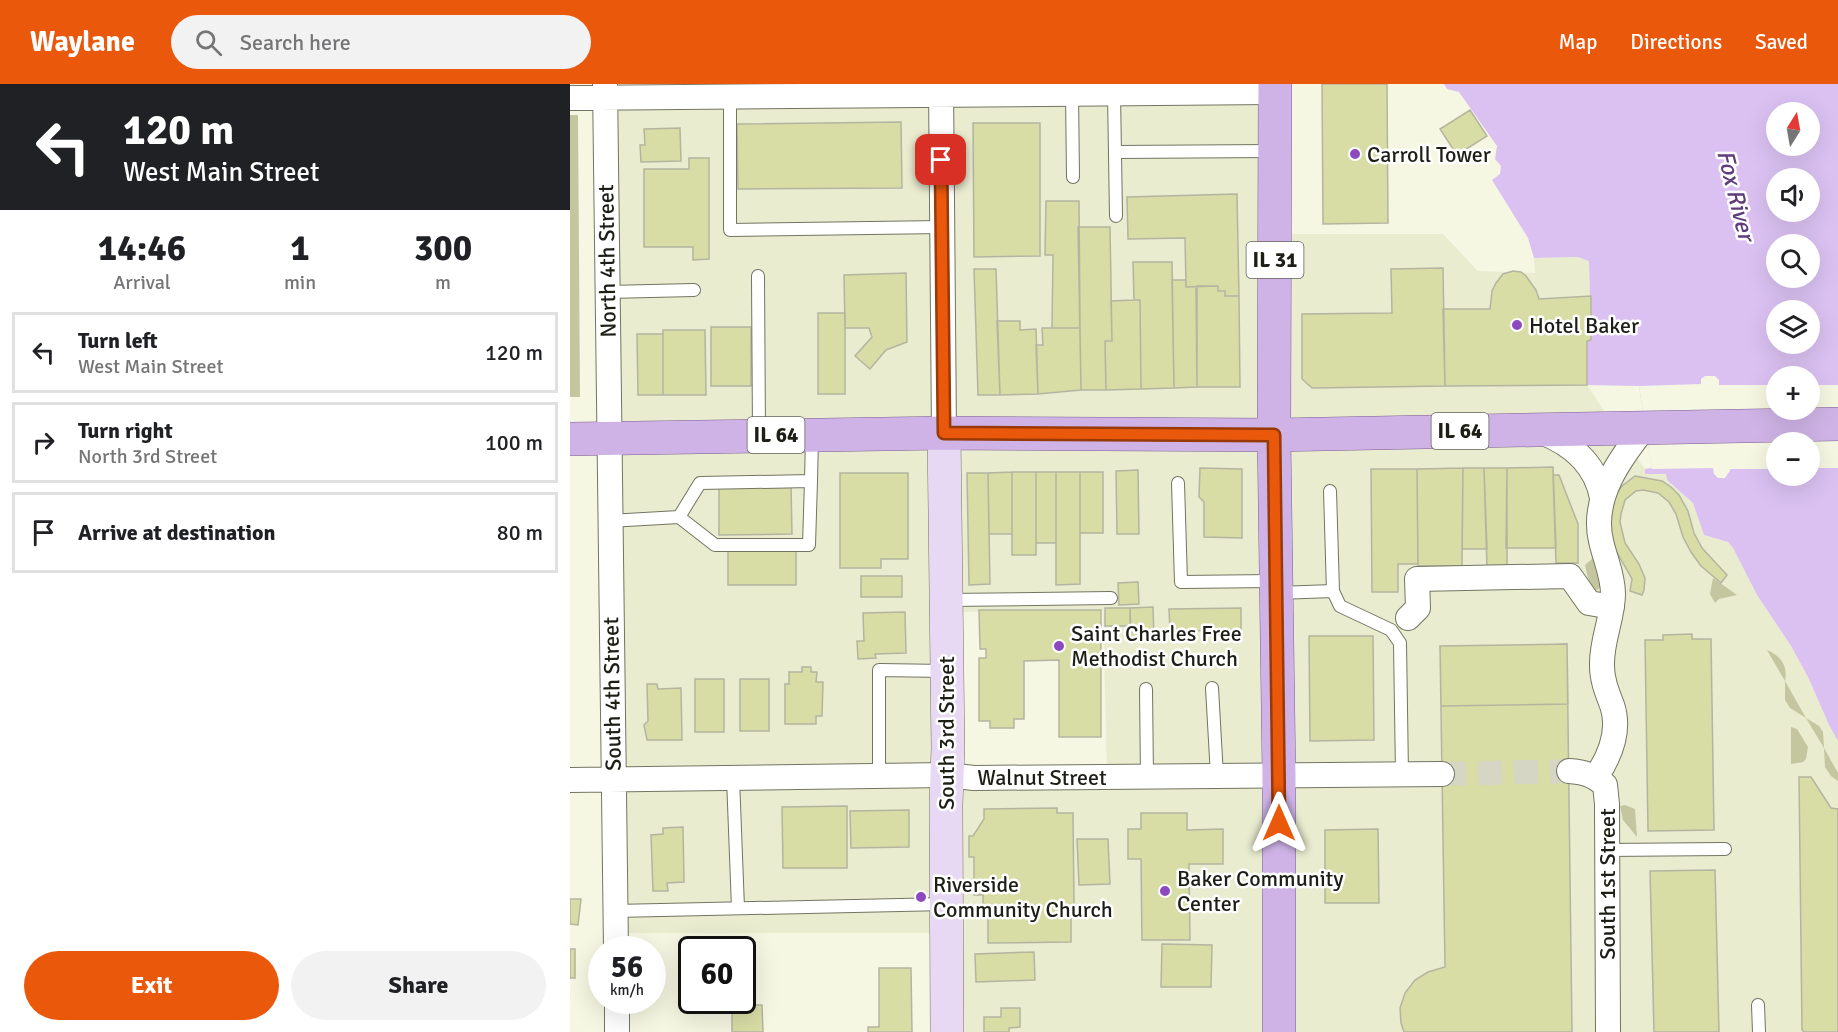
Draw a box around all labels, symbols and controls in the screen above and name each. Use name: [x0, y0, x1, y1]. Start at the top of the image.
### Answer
search box: [171, 15, 591, 69]
text: Waylane: [30, 25, 135, 59]
icon: search: [192, 26, 225, 59]
text: Search here: [240, 29, 351, 56]
text: Map: [1559, 29, 1597, 55]
text: Directions: [1630, 29, 1722, 55]
text: Saved: [1755, 29, 1808, 55]
north arrow: [1766, 102, 1820, 156]
map controls: [1766, 102, 1820, 486]
text: 120 m: [123, 105, 234, 156]
icon: left: [24, 108, 102, 186]
pin: [915, 134, 966, 185]
place label: Carroll Tower: [1367, 141, 1491, 168]
icon: arrive: [924, 143, 957, 176]
marker: Carroll Tower: [1348, 147, 1362, 161]
water label: Fox River: [1710, 147, 1762, 246]
text: West Main Street: [123, 156, 319, 189]
button: sound: [1766, 168, 1820, 222]
street label: North 4th Street: [592, 184, 622, 338]
text: 14:46: [98, 226, 186, 271]
text: 1: [290, 226, 310, 271]
text: 300: [414, 226, 472, 271]
button: search: [1766, 234, 1820, 288]
road number: IL 31: [1246, 242, 1304, 278]
text: Arrival: [113, 270, 171, 295]
text: min: [284, 270, 316, 295]
text: m: [435, 270, 451, 295]
button: layers: [1766, 300, 1820, 354]
place label: Hotel Baker: [1529, 312, 1639, 339]
marker: Hotel Baker: [1510, 318, 1524, 332]
text: Turn left: [78, 327, 158, 354]
icon: left: [27, 336, 60, 369]
text: 120 m: [485, 339, 543, 366]
text: West Main Street: [78, 354, 224, 379]
button: +: [1766, 366, 1820, 420]
road number: IL 64: [1432, 413, 1488, 449]
text: Turn right: [78, 417, 173, 444]
road number: IL 64: [748, 417, 804, 453]
icon: right: [27, 426, 60, 459]
text: 100 m: [485, 429, 543, 456]
button: −: [1766, 432, 1820, 486]
text: North 3rd Street: [78, 444, 217, 469]
icon: arrive: [27, 516, 60, 549]
text: Arrive at destination: [78, 519, 275, 546]
text: 80 m: [497, 519, 543, 546]
street label: South 4th Street: [597, 617, 627, 771]
place label: Saint Charles Free Methodist Church: [1071, 620, 1242, 672]
marker: Saint Charles Free Methodist Church: [1052, 639, 1066, 653]
street label: South 3rd Street: [933, 656, 960, 810]
street label: Walnut Street: [977, 764, 1107, 791]
position arrow: [1247, 791, 1311, 855]
street label: South 1st Street: [1594, 808, 1621, 960]
place label: Baker Community Center: [1177, 865, 1344, 917]
place label: Riverside Community Church: [933, 871, 1113, 923]
marker: Baker Community Center: [1158, 884, 1172, 898]
marker: Riverside Community Church: [914, 890, 928, 904]
speed limit sign: 60: [678, 936, 756, 1014]
text: 56: [611, 949, 643, 986]
button: Exit: [24, 951, 279, 1020]
button: Share: [291, 951, 546, 1020]
text: km/h: [610, 981, 644, 999]

